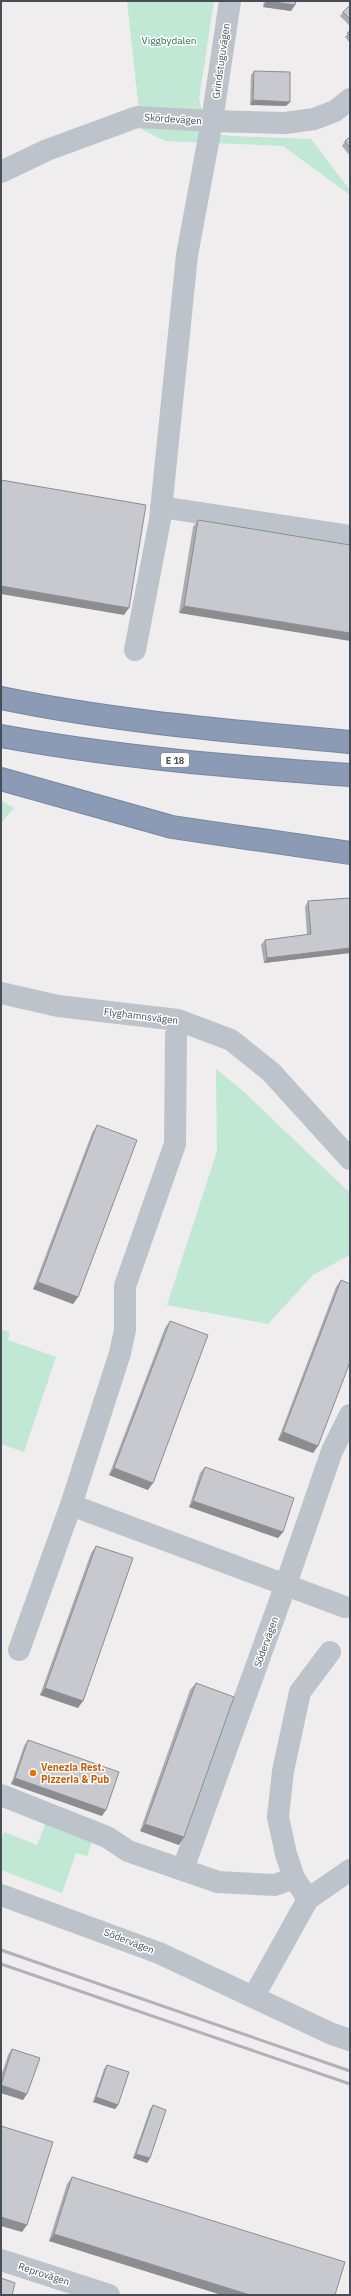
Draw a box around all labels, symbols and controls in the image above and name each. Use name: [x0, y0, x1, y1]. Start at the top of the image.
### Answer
street label: Grindstuguvägen: [209, 22, 233, 100]
park label: Viggbydalen: [142, 34, 196, 47]
street label: Skördevägen: [144, 110, 202, 128]
road number: E 18: [161, 753, 189, 767]
street label: Flyghamnsvägen: [103, 1005, 179, 1027]
street label: Södervägen: [251, 1615, 281, 1669]
place label: Venezia Rest. Pizzeria & Pub: [41, 1761, 109, 1786]
marker: Venezia Rest. Pizzeria & Pub: [28, 1768, 38, 1778]
street label: Södervägen: [102, 1925, 156, 1957]
street label: Reprovägen: [17, 2260, 71, 2288]

